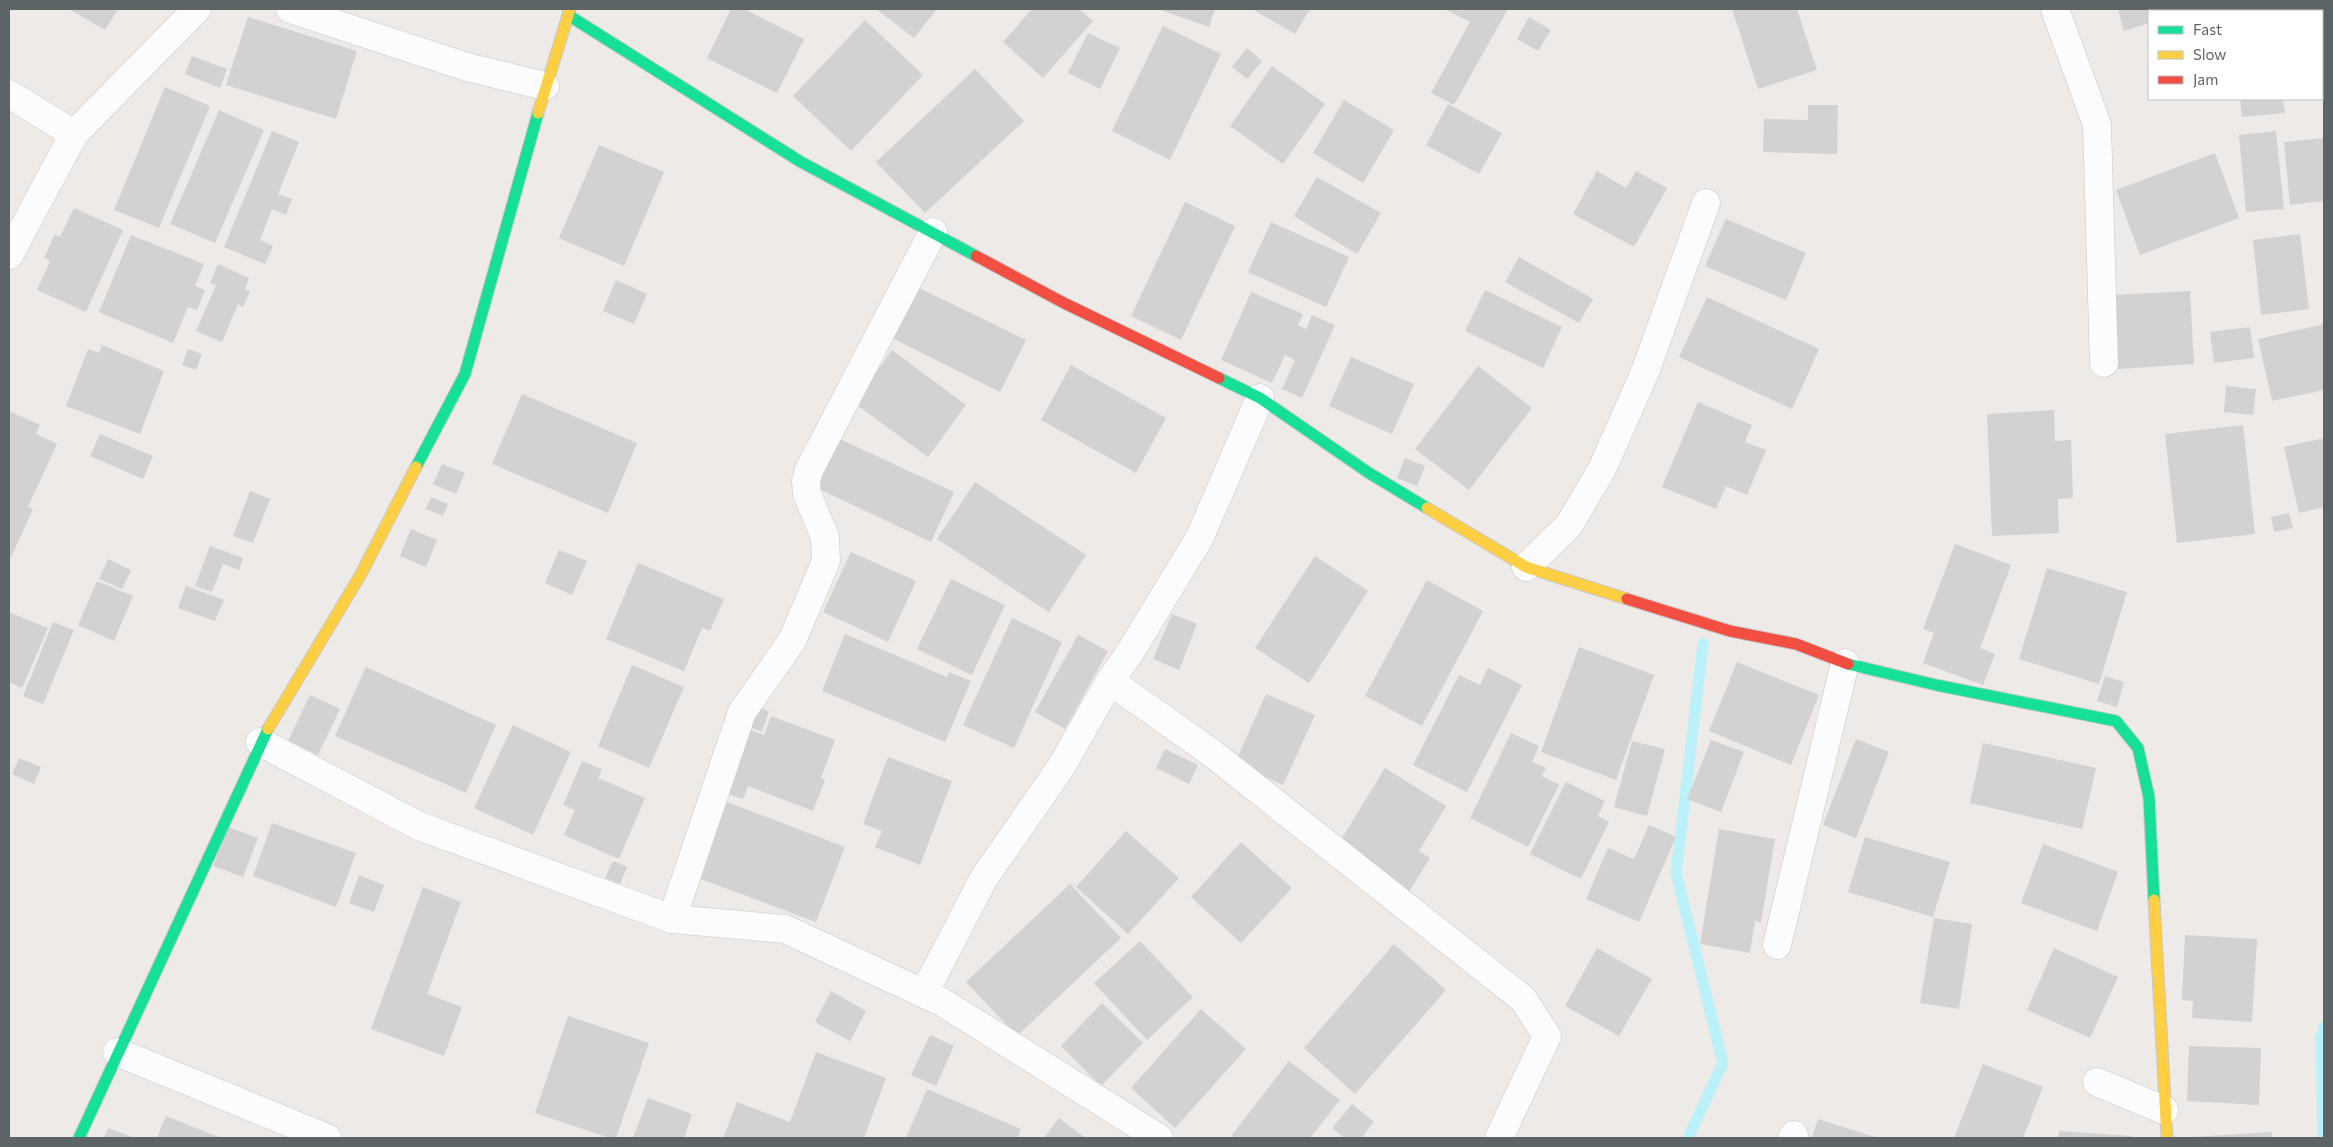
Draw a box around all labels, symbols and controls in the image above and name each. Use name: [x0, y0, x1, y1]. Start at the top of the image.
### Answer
legend: [2148, 10, 2323, 100]
text: Fast: [2193, 20, 2222, 38]
text: Slow: [2193, 45, 2226, 63]
text: Jam: [2193, 70, 2218, 88]

